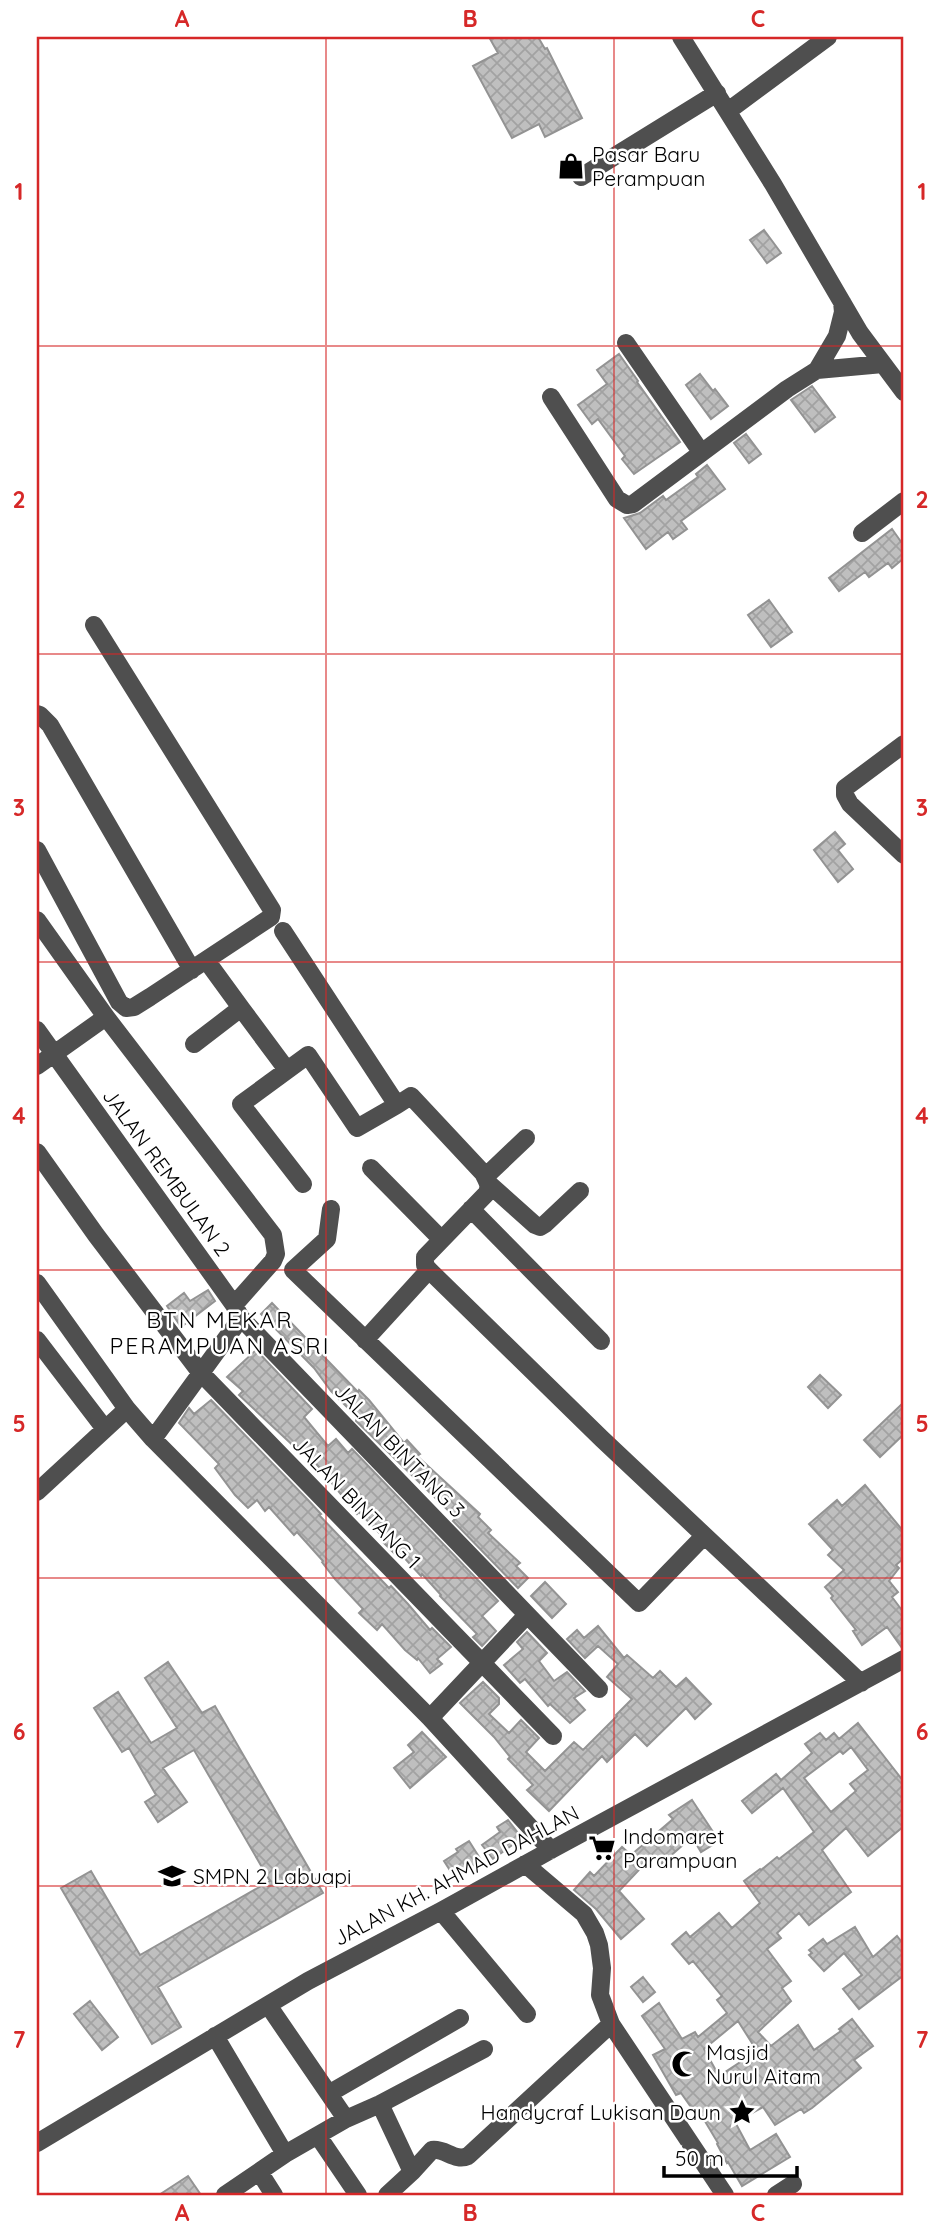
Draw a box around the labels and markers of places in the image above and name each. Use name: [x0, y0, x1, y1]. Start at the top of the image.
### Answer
place label: Pasar Baru Perampuan: [592, 141, 705, 191]
shop icon: Pasar Baru Perampuan: [556, 151, 586, 181]
place label: Indomaret Parampuan: [623, 1823, 737, 1873]
supermarket icon: Indomaret Parampuan: [587, 1833, 617, 1863]
school or university icon: SMPN 2 Labuapi: [157, 1861, 187, 1891]
place label: SMPN 2 Labuapi: [193, 1863, 352, 1889]
place label: Masjid Nurul Aitam: [706, 2039, 821, 2089]
mosque icon: Masjid Nurul Aitam: [670, 2049, 700, 2079]
place icon: Handycraf Lukisan Daun: [727, 2097, 757, 2127]
place label: Handycraf Lukisan Daun: [481, 2099, 721, 2125]

